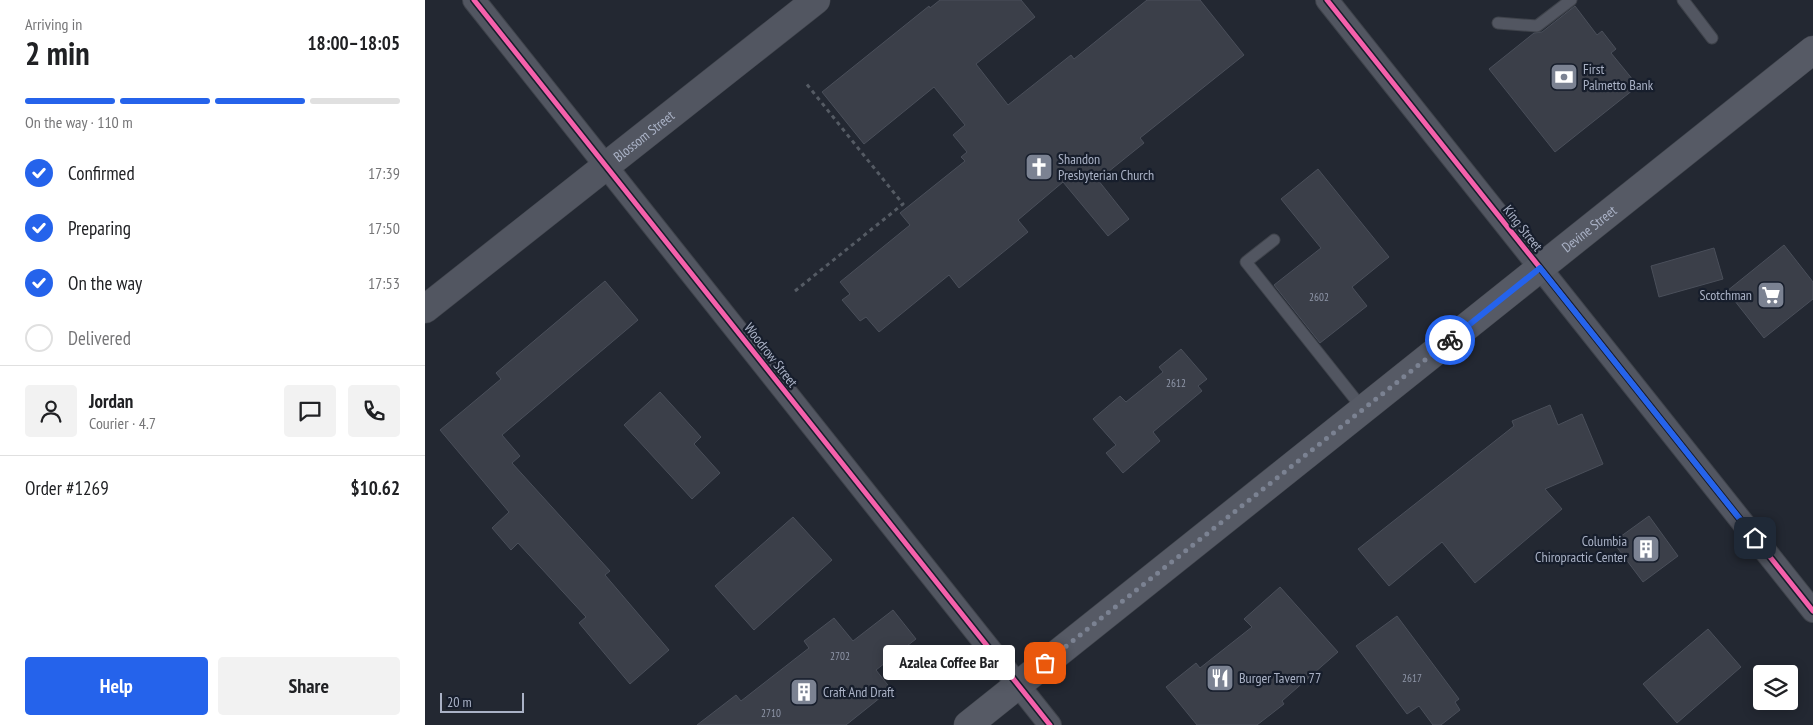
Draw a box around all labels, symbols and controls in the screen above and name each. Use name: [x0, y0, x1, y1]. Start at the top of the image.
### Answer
text: Arriving in: [25, 14, 82, 34]
text: 18:00–18:05: [307, 31, 400, 55]
text: 2 min: [25, 32, 90, 74]
place label: First Palmetto Bank: [1583, 60, 1654, 94]
bank icon: First Palmetto Bank: [1549, 62, 1579, 92]
street label: Blossom Street: [610, 106, 678, 166]
text: On the way · 110 m: [25, 112, 133, 132]
place label: Shandon Presbyterian Church: [1058, 150, 1154, 184]
church icon: Shandon Presbyterian Church: [1024, 152, 1054, 182]
icon: check: [25, 159, 53, 187]
text: Confirmed: [68, 161, 135, 185]
text: 17:39: [368, 163, 400, 183]
street label: King Street: [1499, 201, 1547, 255]
street label: Devine Street: [1558, 201, 1620, 256]
icon: check: [25, 214, 53, 242]
text: Preparing: [68, 216, 131, 240]
text: 17:50: [368, 218, 400, 238]
icon: check: [25, 269, 53, 297]
text: On the way: [68, 271, 142, 295]
text: 17:53: [368, 273, 400, 293]
supermarket icon: Scotchman: [1756, 280, 1786, 310]
place label: Scotchman: [1699, 286, 1752, 304]
house number: 2602: [1309, 290, 1329, 304]
courier: [1425, 315, 1475, 365]
street label: Woodrow Street: [740, 319, 802, 391]
text: Delivered: [68, 326, 131, 350]
icon: bike: [1436, 326, 1464, 354]
house number: 2612: [1166, 376, 1186, 390]
button: person: [25, 385, 77, 437]
button: chat: [284, 385, 336, 437]
button: phone: [348, 385, 400, 437]
text: Jordan: [89, 389, 133, 413]
text: Courier · 4.7: [89, 413, 156, 433]
text: Order #1269: [25, 476, 109, 500]
text: $10.62: [351, 476, 400, 500]
pin: [1734, 517, 1776, 559]
icon: home: [1741, 524, 1769, 552]
place label: Columbia Chiropractic Center: [1535, 532, 1627, 566]
building icon: Columbia Chiropractic Center: [1631, 534, 1661, 564]
pin: [1024, 642, 1066, 684]
callout: Azalea Coffee Bar: [883, 646, 1015, 680]
house number: 2702: [830, 649, 850, 663]
icon: bag: [1031, 649, 1059, 677]
text: Azalea Coffee Bar: [899, 652, 999, 672]
button: Help: [25, 657, 208, 715]
button: Share: [218, 657, 400, 715]
restaurant icon: Burger Tavern 77: [1205, 663, 1235, 693]
map controls: [1753, 665, 1798, 710]
button: layers: [1753, 665, 1798, 710]
place label: Burger Tavern 77: [1239, 669, 1321, 687]
house number: 2617: [1402, 671, 1422, 685]
building icon: Craft And Draft: [789, 677, 819, 707]
place label: Craft And Draft: [823, 683, 895, 701]
scale bar: [440, 690, 524, 713]
text: 20 m: [447, 693, 472, 711]
house number: 2710: [761, 706, 781, 720]

